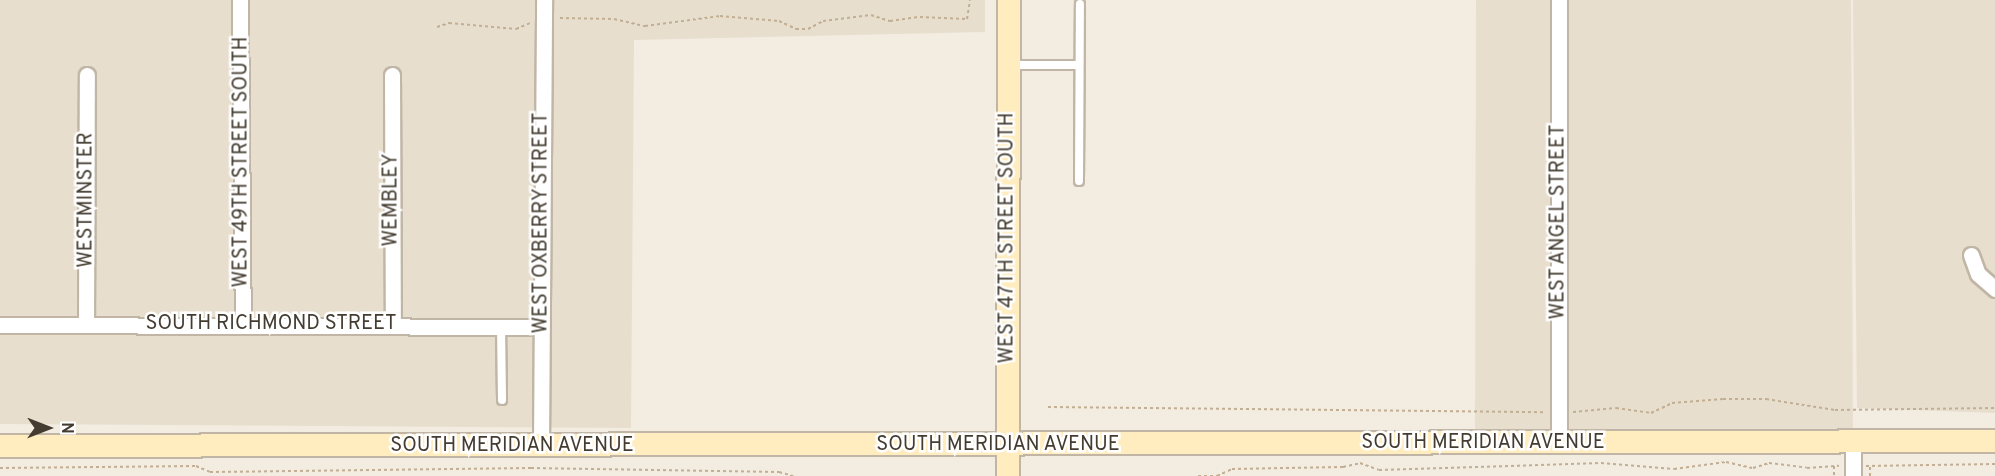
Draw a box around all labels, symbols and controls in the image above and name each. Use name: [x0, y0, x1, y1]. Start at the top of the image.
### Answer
street label: WEST 49TH STREET SOUTH: [230, 36, 254, 288]
street label: WEST OXBERRY STREET: [530, 112, 554, 334]
street label: WEST 47TH STREET SOUTH: [996, 112, 1020, 364]
street label: WEST ANGEL STREET: [1547, 123, 1571, 321]
street label: WESTMINSTER: [75, 132, 99, 268]
street label: WEMBLEY: [380, 153, 404, 247]
street label: SOUTH RICHMOND STREET: [145, 312, 397, 336]
north arrow: [18, 398, 78, 458]
text: N: [56, 422, 76, 434]
street label: SOUTH MERIDIAN AVENUE: [1361, 431, 1605, 455]
street label: SOUTH MERIDIAN AVENUE: [876, 433, 1120, 457]
street label: SOUTH MERIDIAN AVENUE: [390, 434, 634, 458]

